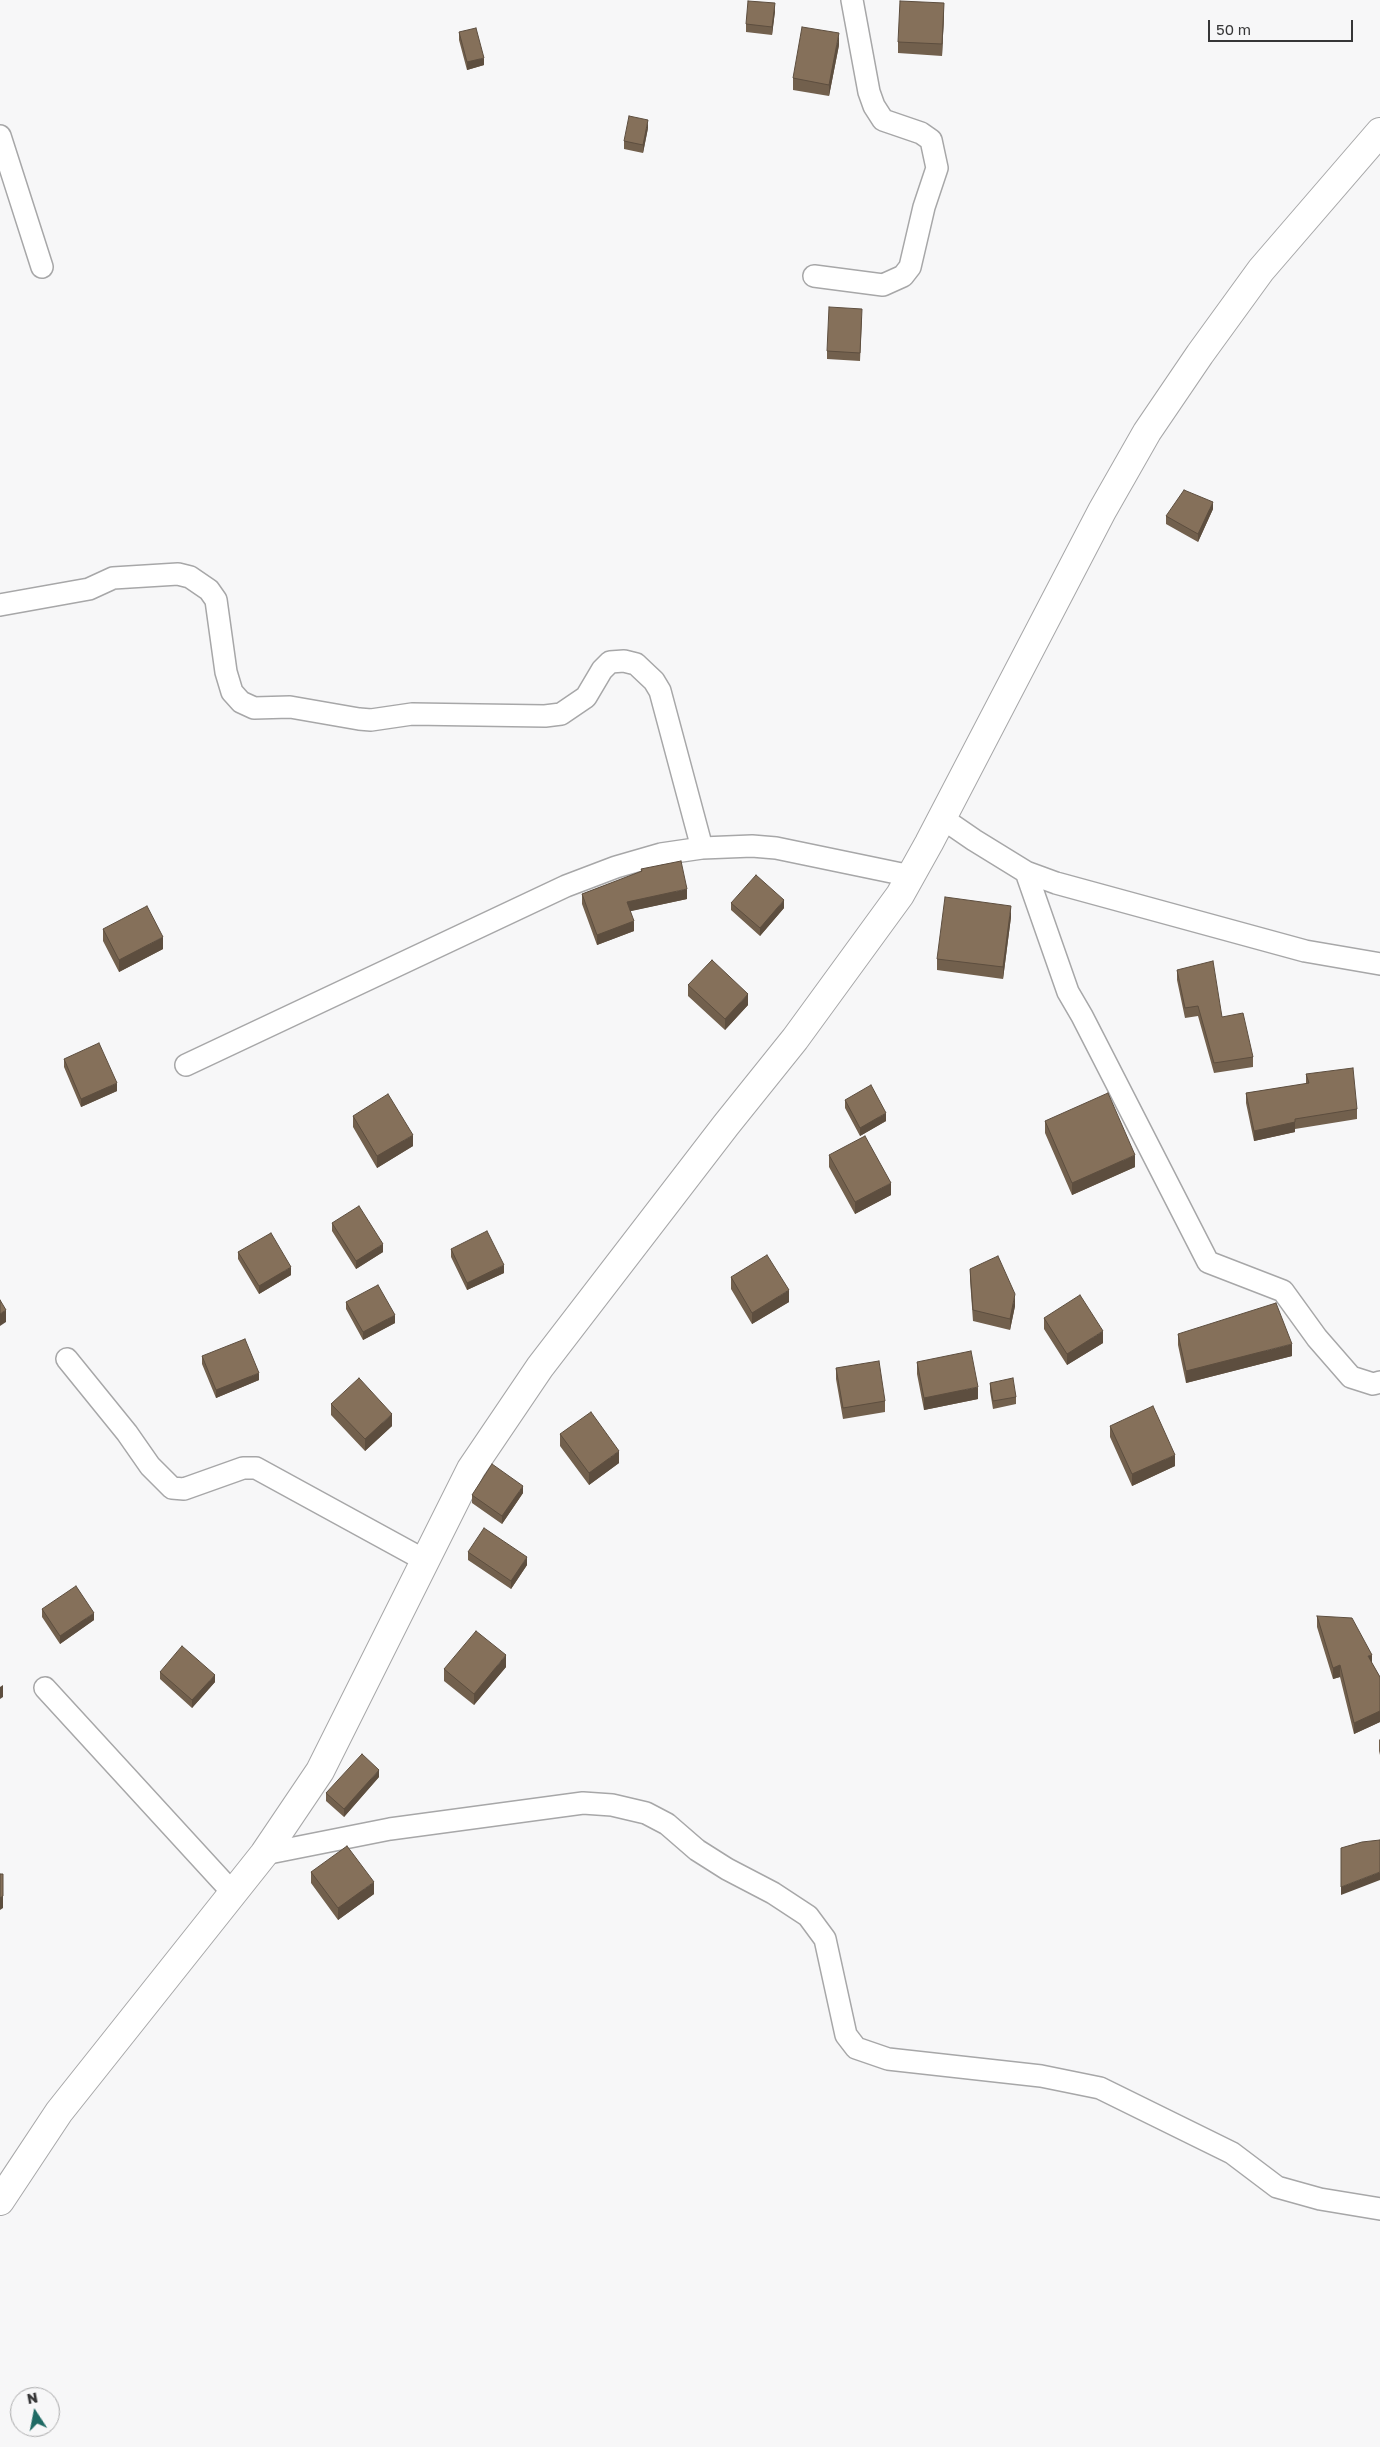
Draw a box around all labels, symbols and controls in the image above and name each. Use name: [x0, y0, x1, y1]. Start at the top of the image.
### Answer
scale bar: [1210, 10, 1355, 42]
text: 50 m: [1216, 20, 1251, 38]
north arrow: [10, 2387, 60, 2437]
text: N: [25, 2388, 39, 2407]

